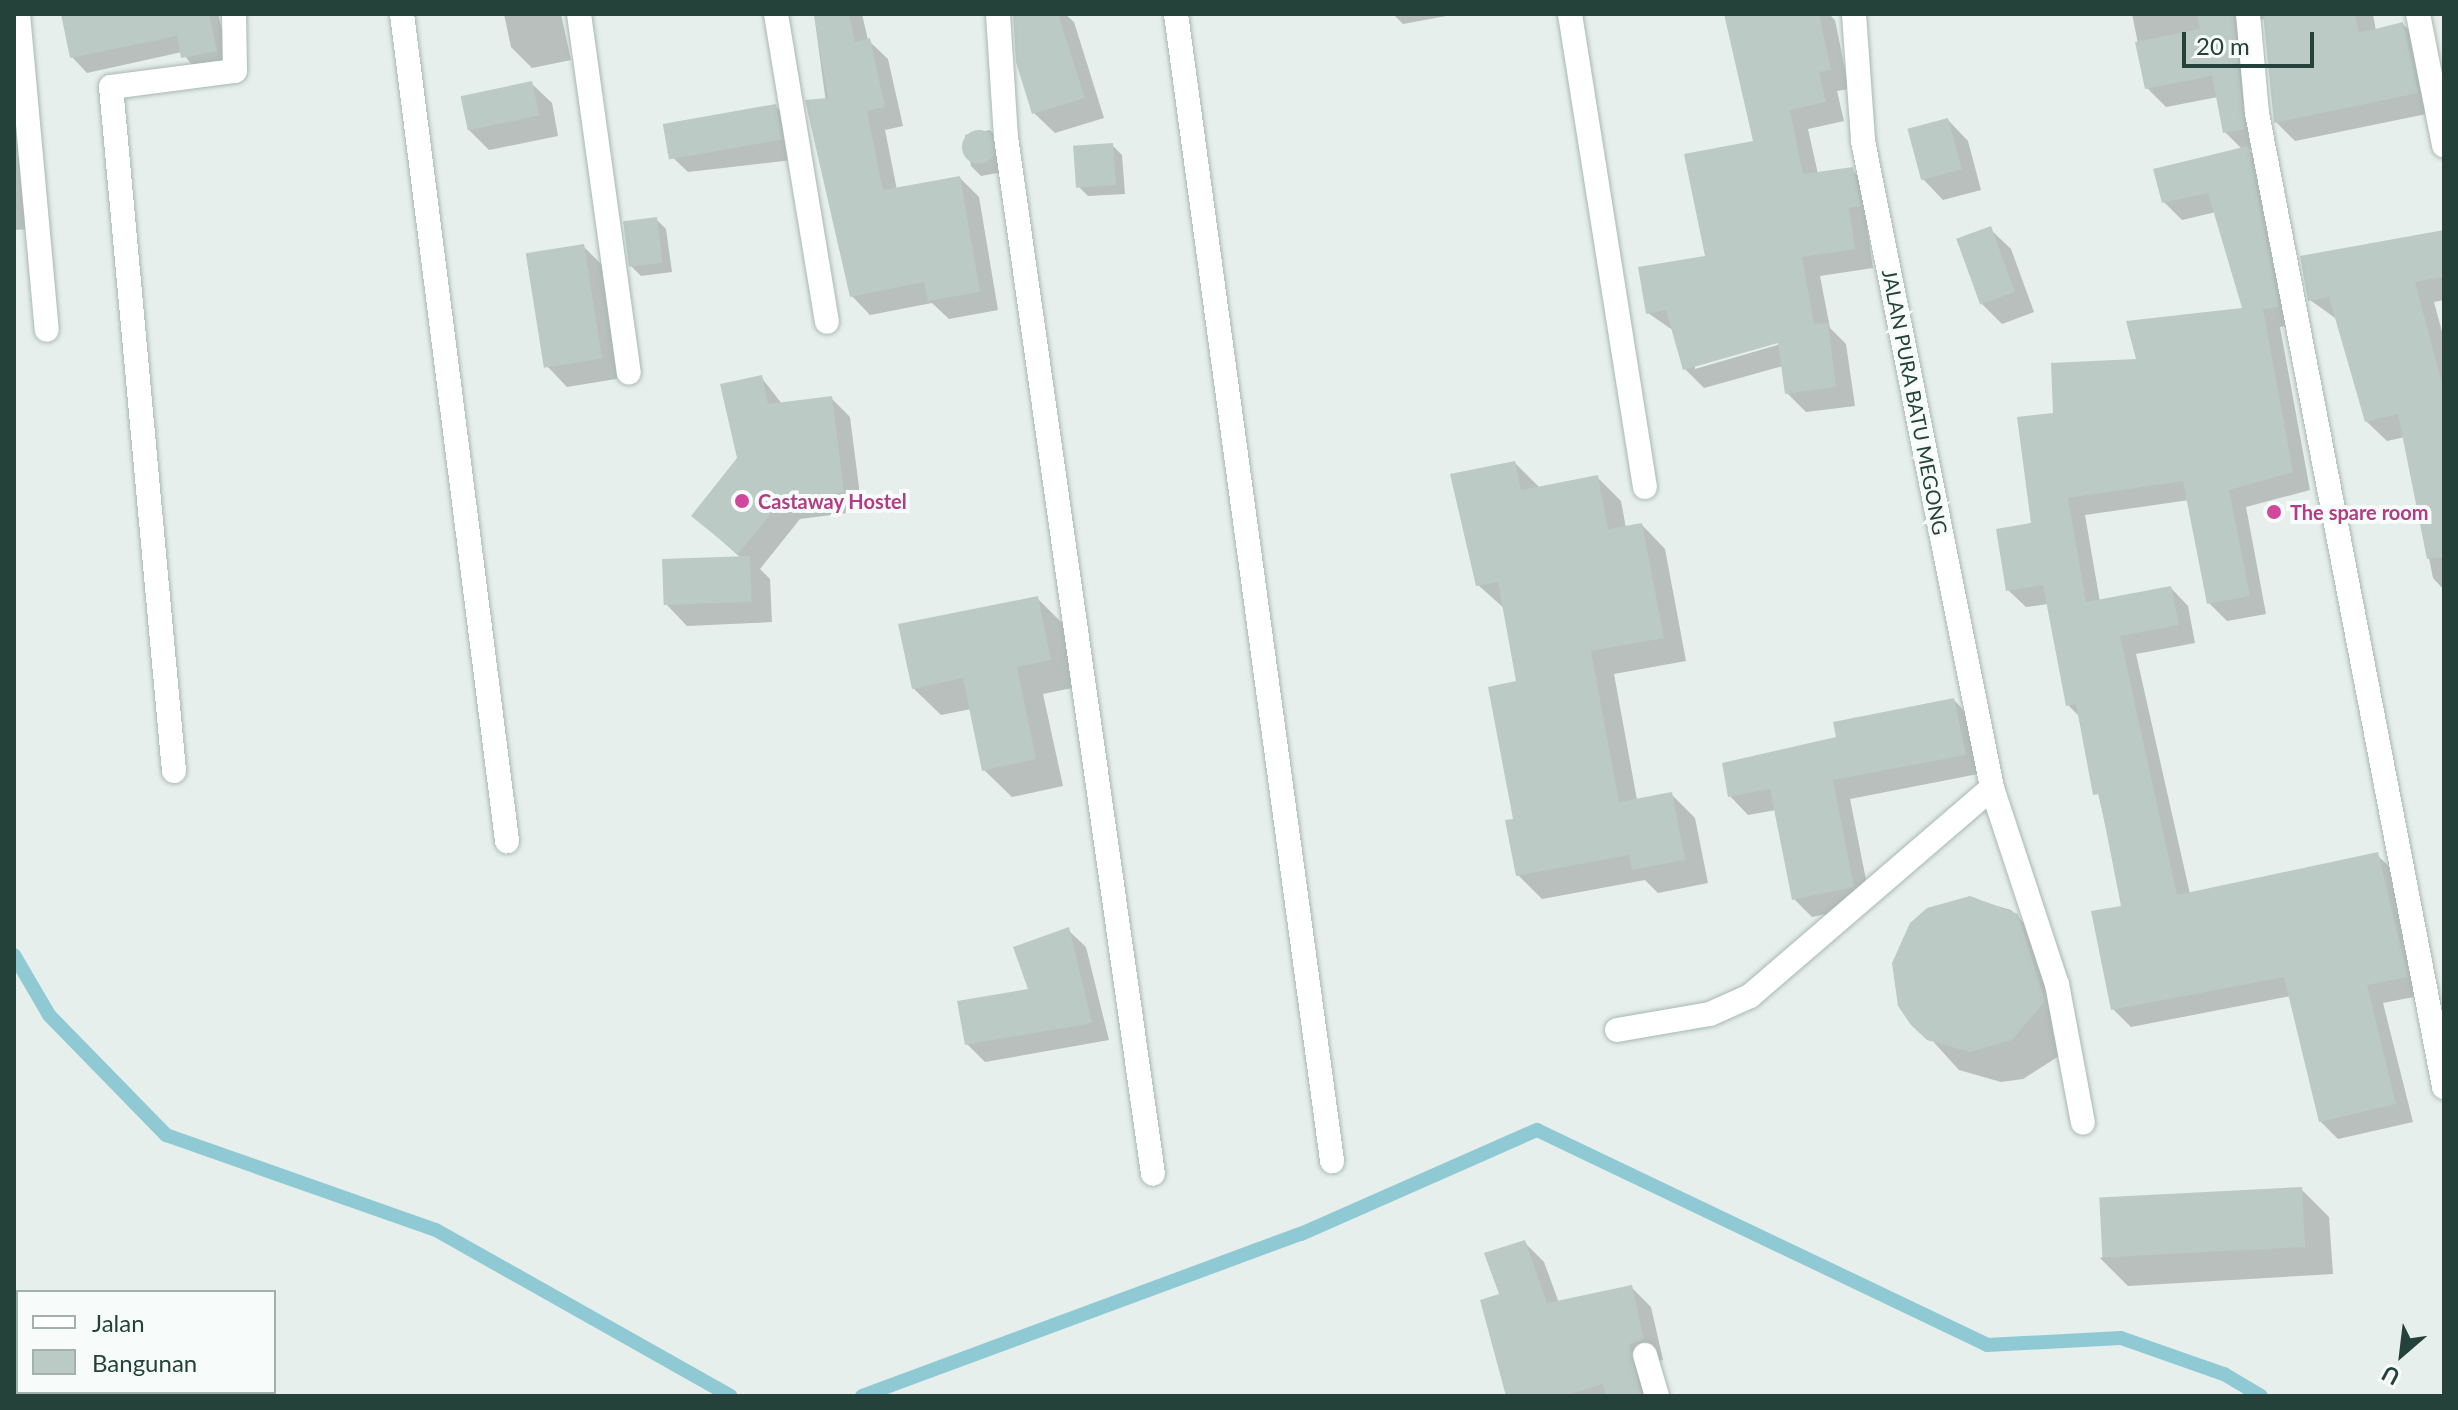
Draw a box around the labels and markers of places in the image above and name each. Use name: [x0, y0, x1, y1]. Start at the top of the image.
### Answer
place label: Castaway Hostel: [758, 489, 907, 513]
marker: Castaway Hostel: [733, 492, 751, 510]
place label: The spare room: [2290, 500, 2429, 524]
marker: The spare room: [2265, 503, 2283, 521]

